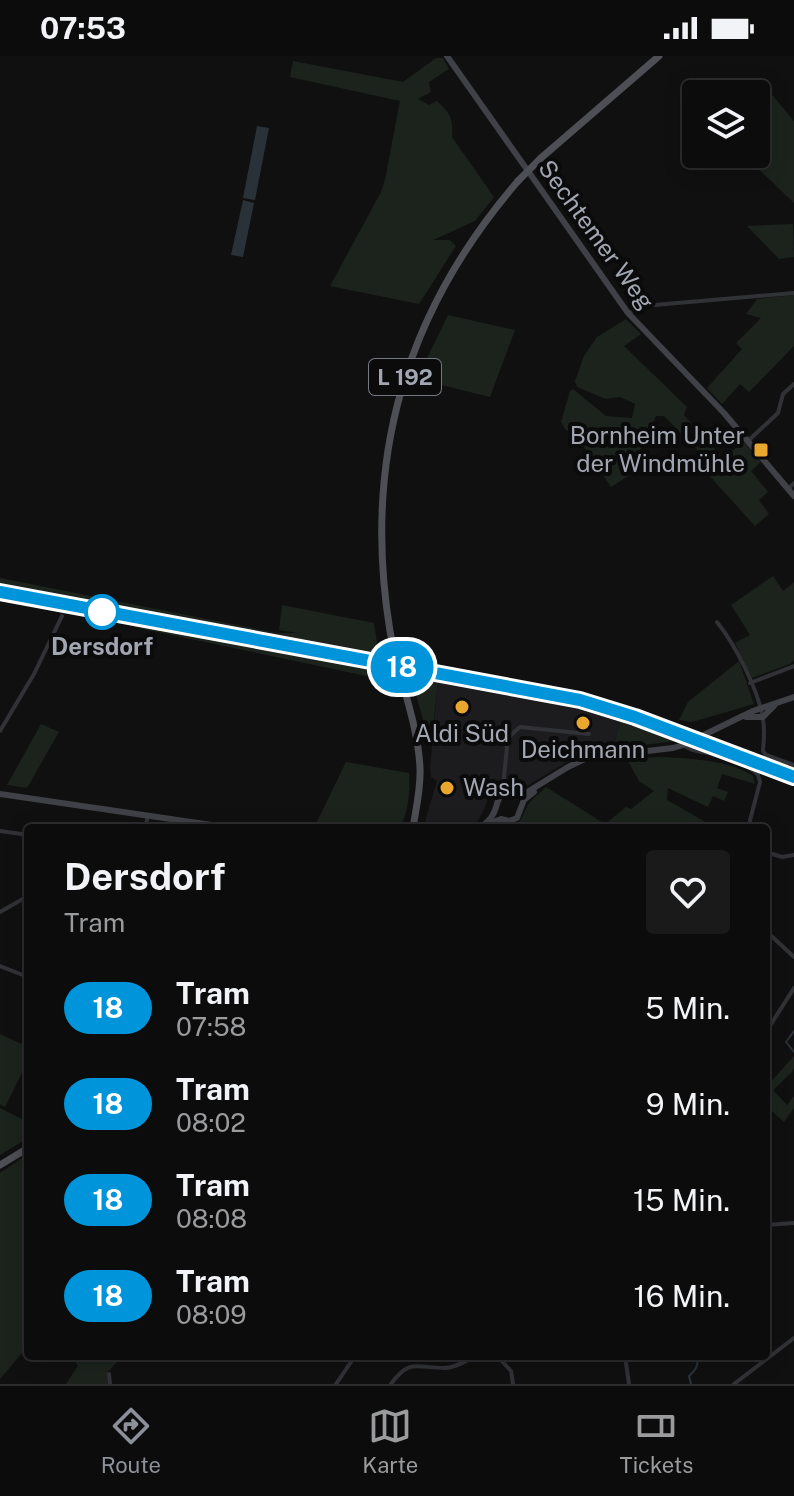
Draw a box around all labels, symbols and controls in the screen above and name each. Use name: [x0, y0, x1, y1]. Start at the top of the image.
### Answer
text: 07:53: [40, 10, 126, 46]
map controls: [682, 80, 770, 168]
button: layers: [682, 80, 770, 168]
street label: Sechtemer Weg: [533, 154, 660, 315]
road number: L 192: [369, 359, 441, 395]
place label: Bornheim Unter der Windmühle: [570, 421, 745, 477]
marker: Bornheim Unter der Windmühle: [752, 441, 770, 459]
marker: Dersdorf: [85, 595, 119, 629]
place label: Dersdorf: [51, 632, 153, 660]
line badge: 18: [366, 641, 438, 693]
text: 18: [387, 650, 417, 683]
marker: Aldi Süd: [453, 698, 471, 716]
marker: Deichmann: [574, 714, 592, 732]
place label: Aldi Süd: [415, 719, 509, 747]
place label: Deichmann: [521, 735, 645, 763]
place label: Wash: [463, 773, 524, 801]
marker: Wash: [438, 779, 456, 797]
button: heart: [646, 850, 730, 934]
text: Dersdorf: [64, 854, 225, 899]
text: Tram: [64, 907, 125, 938]
text: Tram: [176, 975, 250, 1011]
text: 5 Min.: [645, 990, 730, 1026]
text: 18: [93, 991, 123, 1024]
text: 07:58: [176, 1011, 246, 1042]
text: Tram: [176, 1071, 250, 1107]
text: 9 Min.: [646, 1086, 730, 1122]
text: 18: [93, 1087, 123, 1120]
text: 08:02: [176, 1107, 246, 1138]
text: Tram: [176, 1167, 250, 1203]
text: 15 Min.: [633, 1182, 730, 1218]
text: 18: [93, 1183, 123, 1216]
text: 08:08: [176, 1203, 247, 1234]
text: Tram: [176, 1263, 250, 1299]
text: 16 Min.: [634, 1278, 730, 1314]
text: 18: [93, 1279, 123, 1312]
text: 08:09: [176, 1299, 246, 1330]
tab: Route: [101, 1404, 161, 1478]
tab: Karte: [362, 1404, 418, 1478]
tab: Tickets: [620, 1404, 693, 1478]

